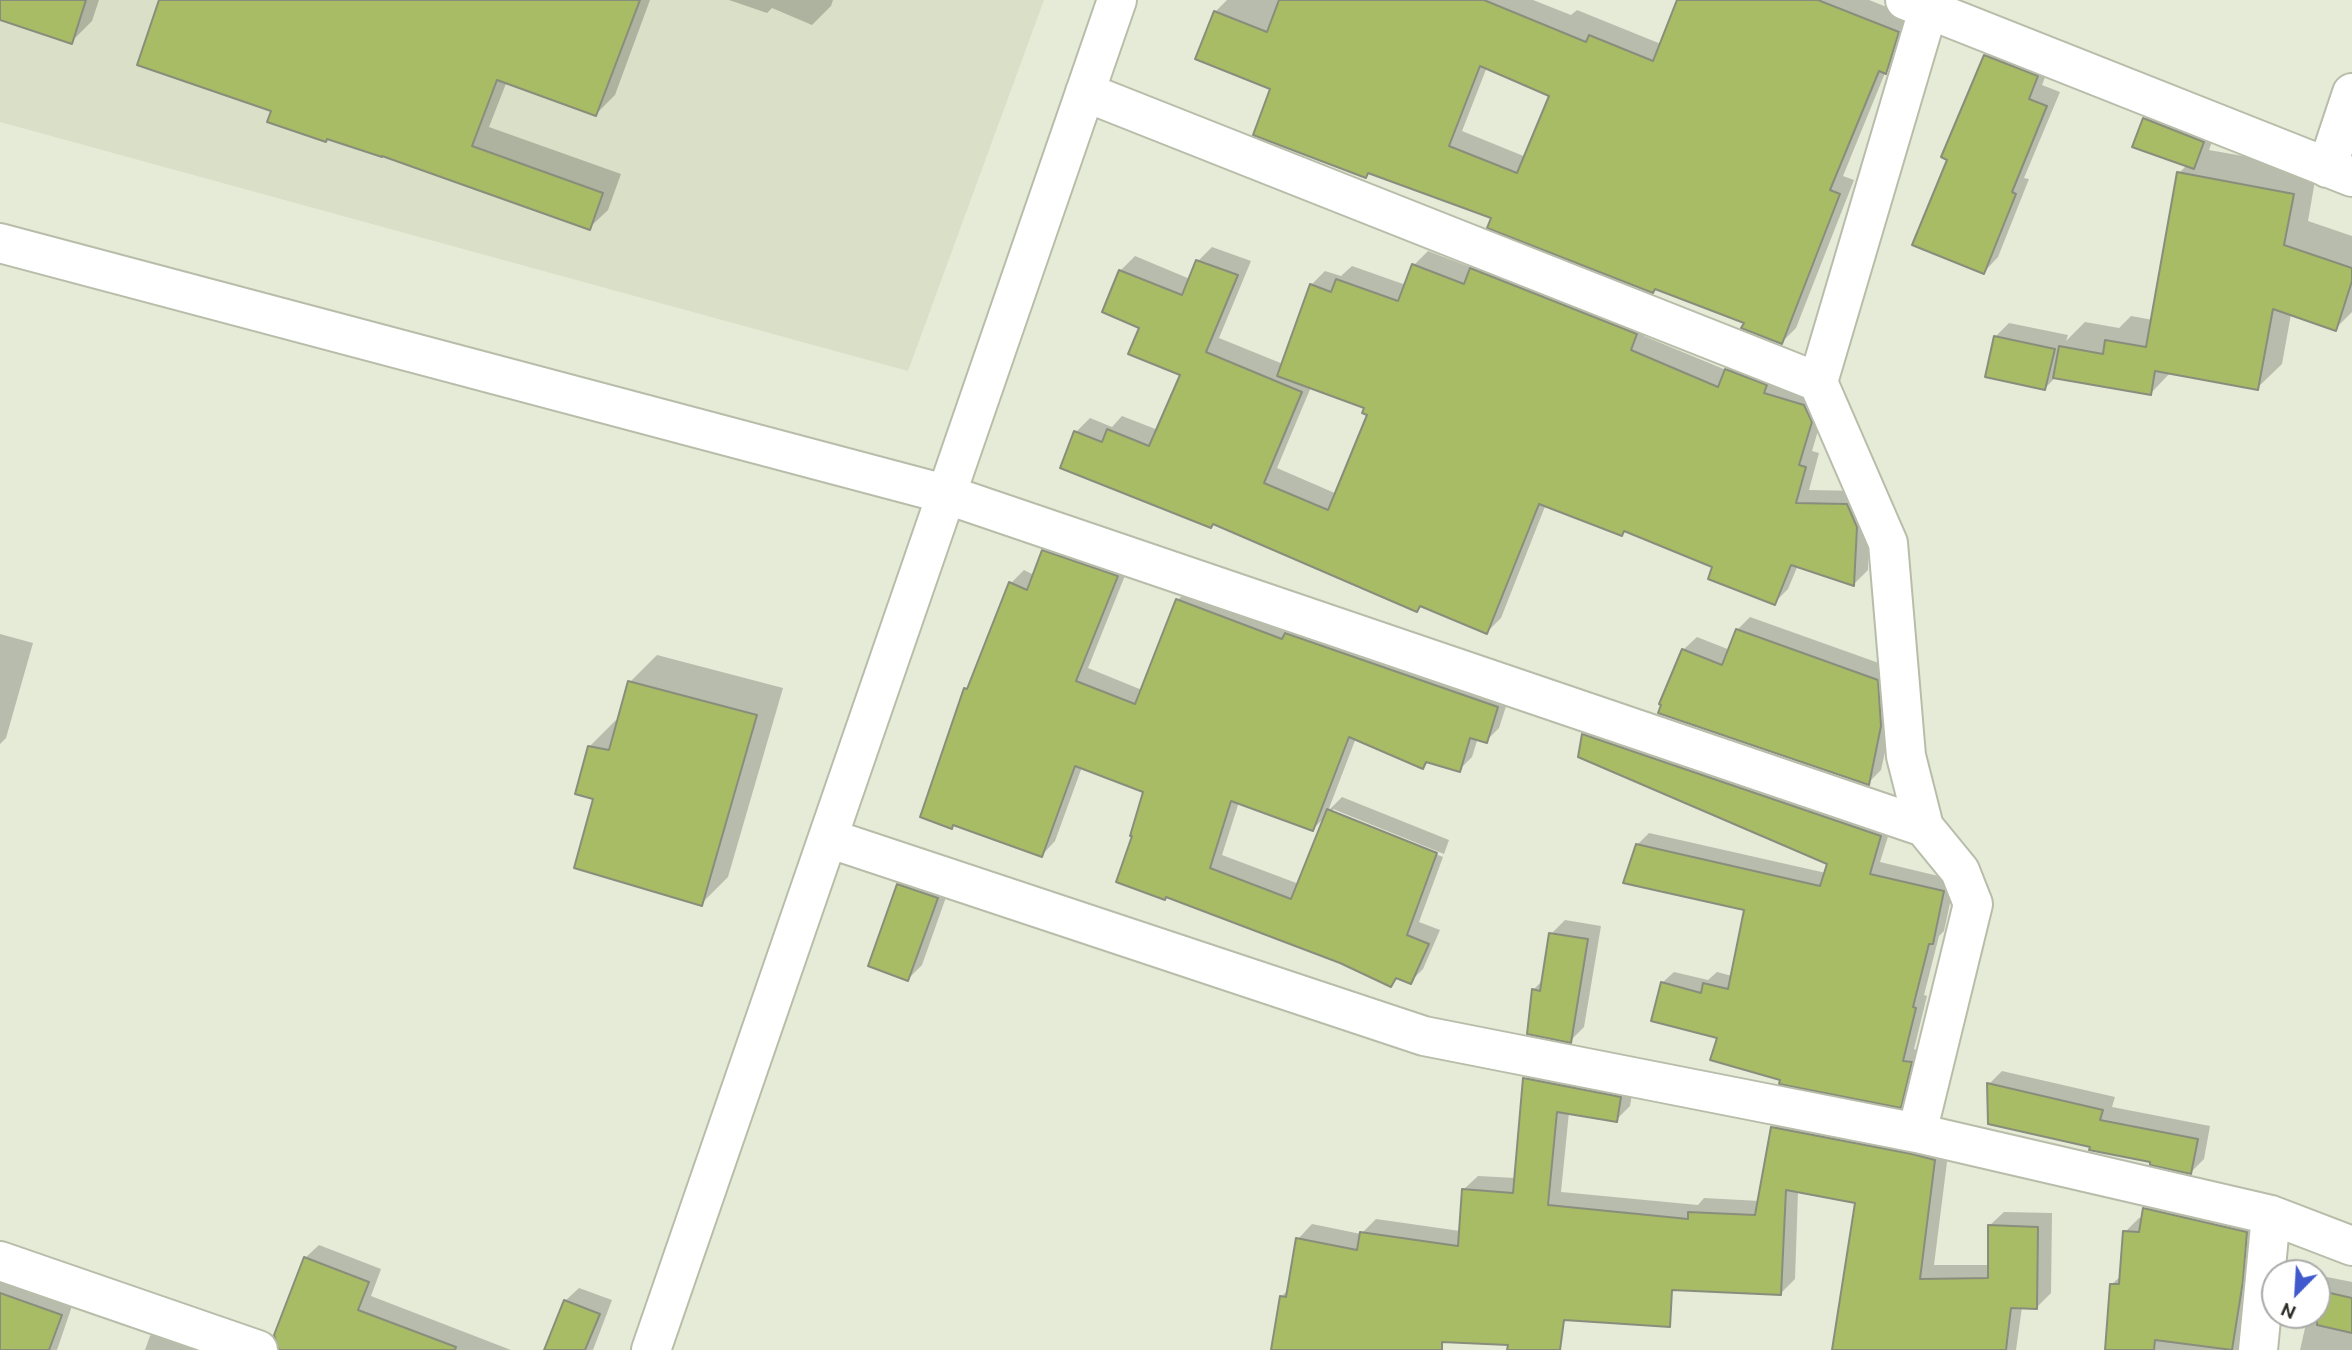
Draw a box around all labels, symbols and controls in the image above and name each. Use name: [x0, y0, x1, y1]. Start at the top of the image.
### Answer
north arrow: [2261, 1259, 2331, 1329]
text: N: [2277, 1298, 2299, 1324]

